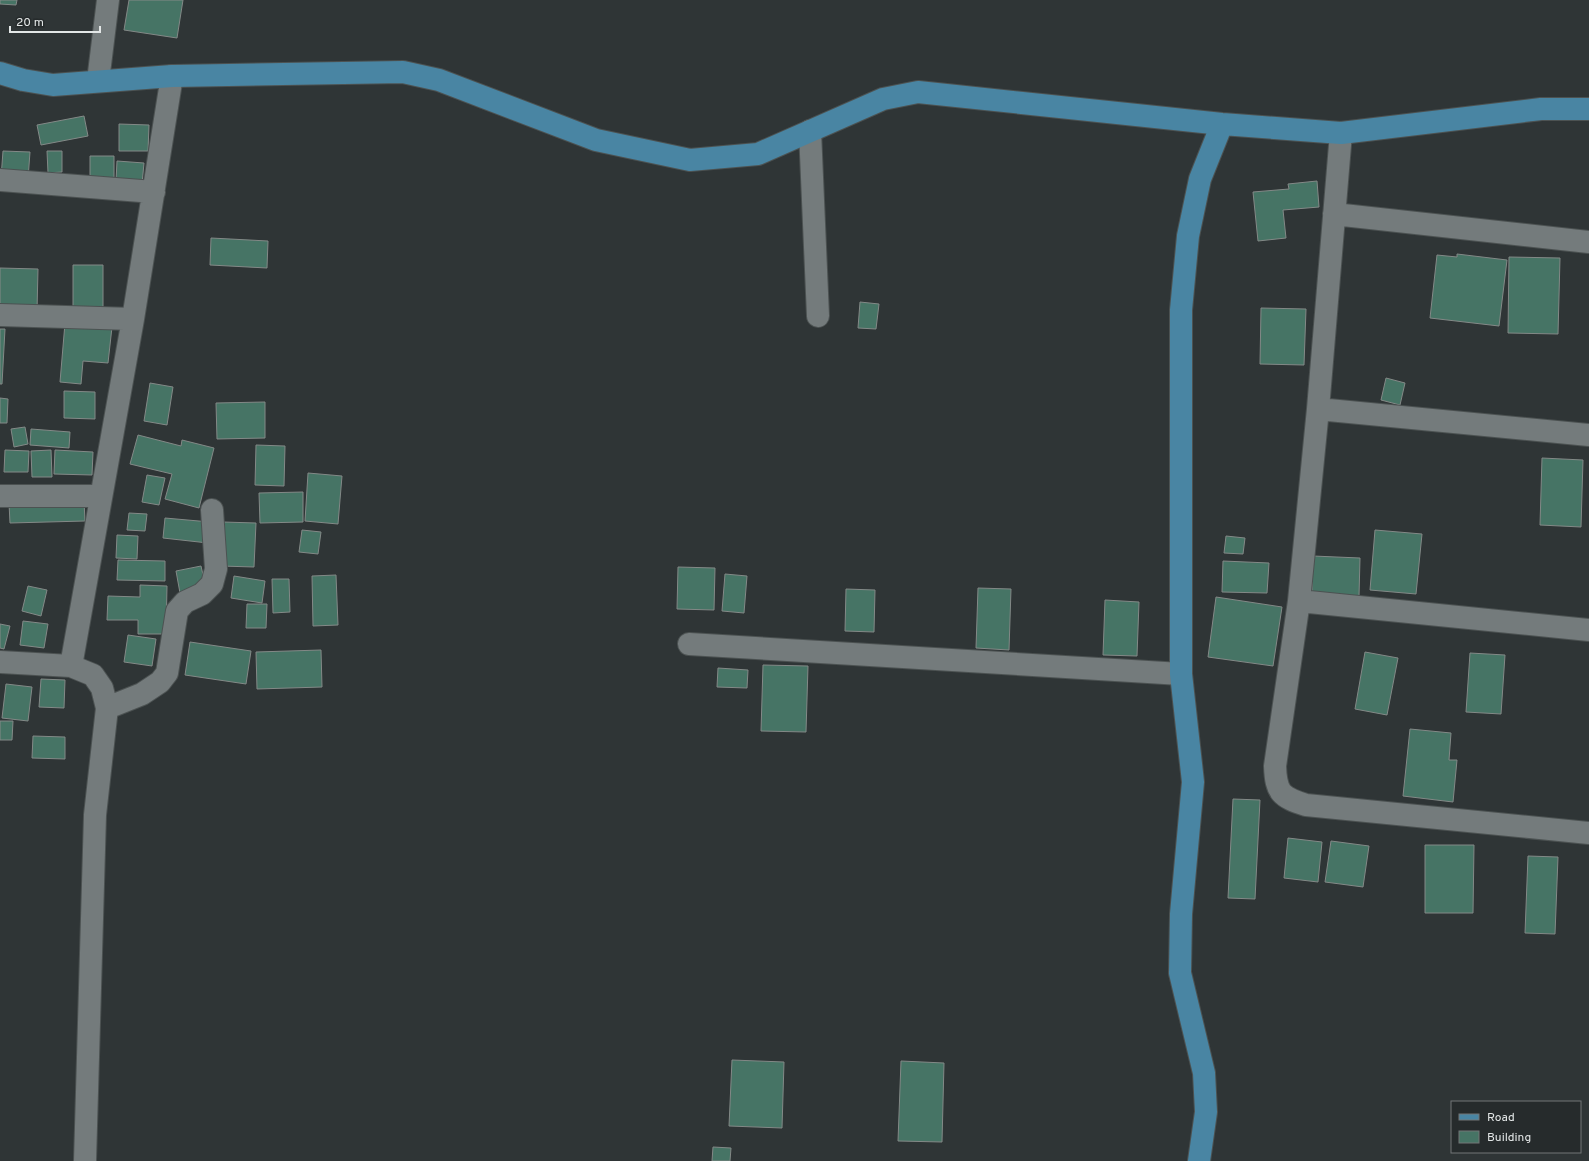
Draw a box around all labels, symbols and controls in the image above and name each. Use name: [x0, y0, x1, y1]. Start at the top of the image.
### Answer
scale bar: [10, 8, 100, 34]
text: 20 m: [16, 15, 44, 31]
legend: [1451, 1101, 1581, 1153]
text: Road: [1487, 1110, 1515, 1126]
text: Building: [1487, 1130, 1531, 1146]

